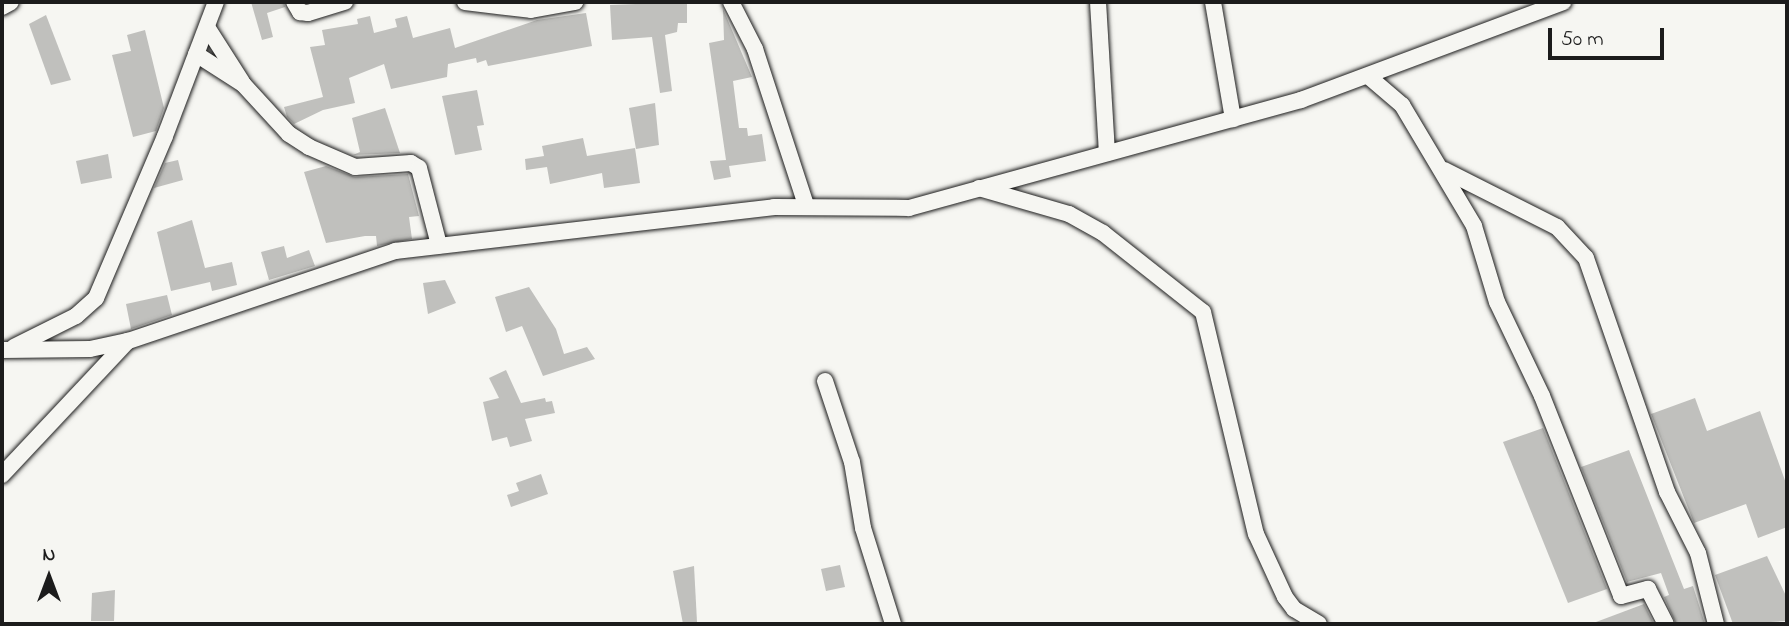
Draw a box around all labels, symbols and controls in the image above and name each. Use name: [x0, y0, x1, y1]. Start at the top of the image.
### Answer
scale bar: [1551, 14, 1666, 58]
text: 50 m: [1561, 25, 1604, 55]
north arrow: [14, 542, 84, 612]
text: N: [43, 542, 55, 569]

